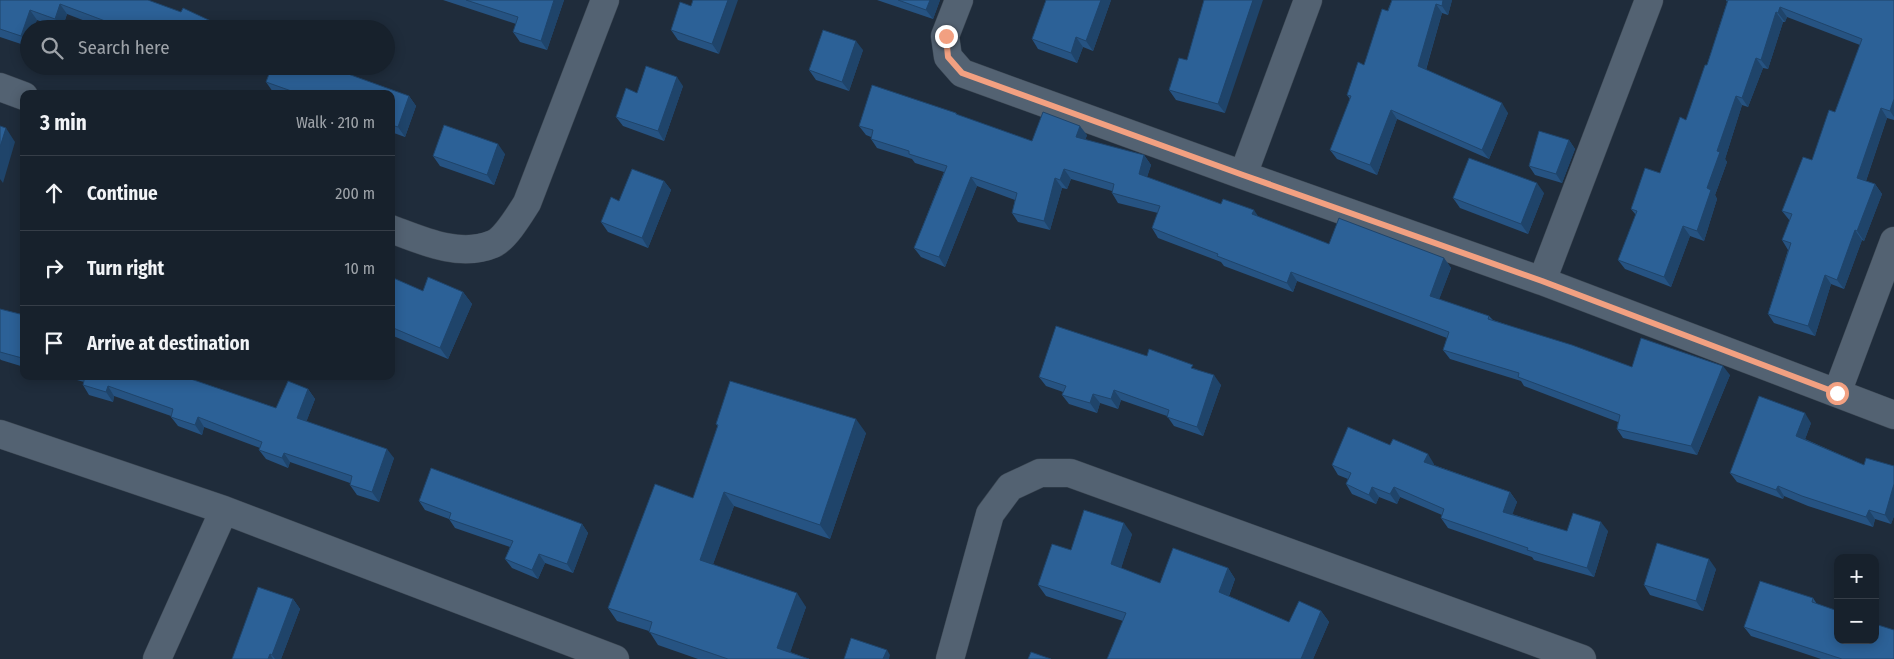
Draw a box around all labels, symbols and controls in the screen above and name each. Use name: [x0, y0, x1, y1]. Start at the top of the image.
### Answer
search box: [20, 20, 395, 75]
route end: [935, 25, 958, 48]
icon: search: [38, 34, 66, 62]
text: Search here: [78, 36, 170, 59]
text: 3 min: [40, 110, 87, 136]
text: Walk · 210 m: [296, 113, 375, 132]
icon: ahead: [40, 179, 68, 207]
text: Continue: [87, 182, 158, 205]
text: 200 m: [335, 184, 375, 203]
icon: right: [40, 254, 68, 282]
text: Turn right: [87, 257, 164, 280]
text: 10 m: [344, 259, 375, 278]
icon: arrive: [40, 329, 68, 357]
text: Arrive at destination: [87, 332, 250, 355]
route start: [1826, 382, 1849, 405]
map controls: [1834, 554, 1879, 644]
button: +: [1834, 554, 1879, 599]
button: −: [1834, 599, 1879, 644]

